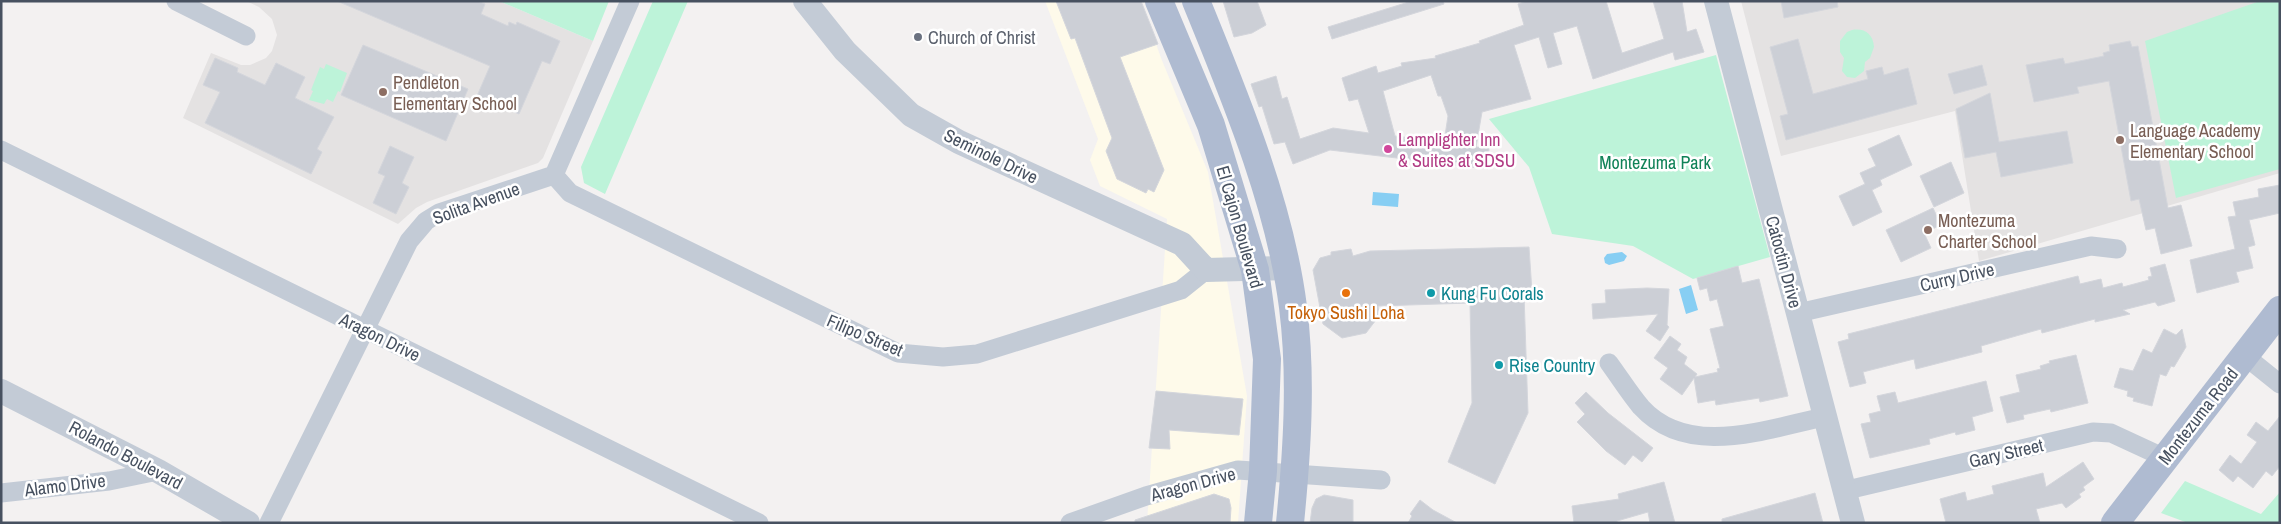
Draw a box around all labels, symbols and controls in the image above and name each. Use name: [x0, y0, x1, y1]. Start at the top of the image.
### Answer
place label: Church of Christ: [928, 25, 1035, 50]
marker: Church of Christ: [912, 31, 924, 43]
place label: Pendleton Elementary School: [393, 70, 517, 116]
marker: Pendleton Elementary School: [377, 86, 389, 98]
place label: Language Academy Elementary School: [2130, 118, 2261, 164]
street label: Seminole Drive: [940, 122, 1042, 190]
place label: Lamplighter Inn & Suites at SDSU: [1398, 127, 1515, 173]
marker: Language Academy Elementary School: [2114, 134, 2126, 146]
marker: Lamplighter Inn & Suites at SDSU: [1382, 143, 1394, 155]
park label: Montezuma Park: [1599, 150, 1711, 175]
street label: El Cajon Boulevard: [1211, 163, 1269, 291]
street label: Solita Avenue: [429, 176, 523, 230]
place label: Montezuma Charter School: [1938, 208, 2036, 254]
street label: Catoctin Drive: [1760, 213, 1808, 311]
marker: Montezuma Charter School: [1922, 224, 1934, 236]
street label: Curry Drive: [1917, 256, 1997, 298]
place label: Kung Fu Corals: [1441, 281, 1544, 306]
marker: Tokyo Sushi Loha: [1340, 287, 1352, 299]
marker: Kung Fu Corals: [1425, 287, 1437, 299]
place label: Tokyo Sushi Loha: [1287, 300, 1405, 325]
street label: Aragon Drive: [335, 306, 425, 367]
street label: Filipo Street: [823, 308, 907, 362]
place label: Rise Country: [1509, 353, 1596, 378]
marker: Rise Country: [1493, 359, 1505, 371]
street label: Montezuma Road: [2152, 362, 2244, 470]
street label: Rolando Boulevard: [65, 414, 187, 496]
street label: Gary Street: [1966, 432, 2046, 474]
street label: Aragon Drive: [1147, 461, 1238, 508]
street label: Alamo Drive: [22, 468, 107, 502]

